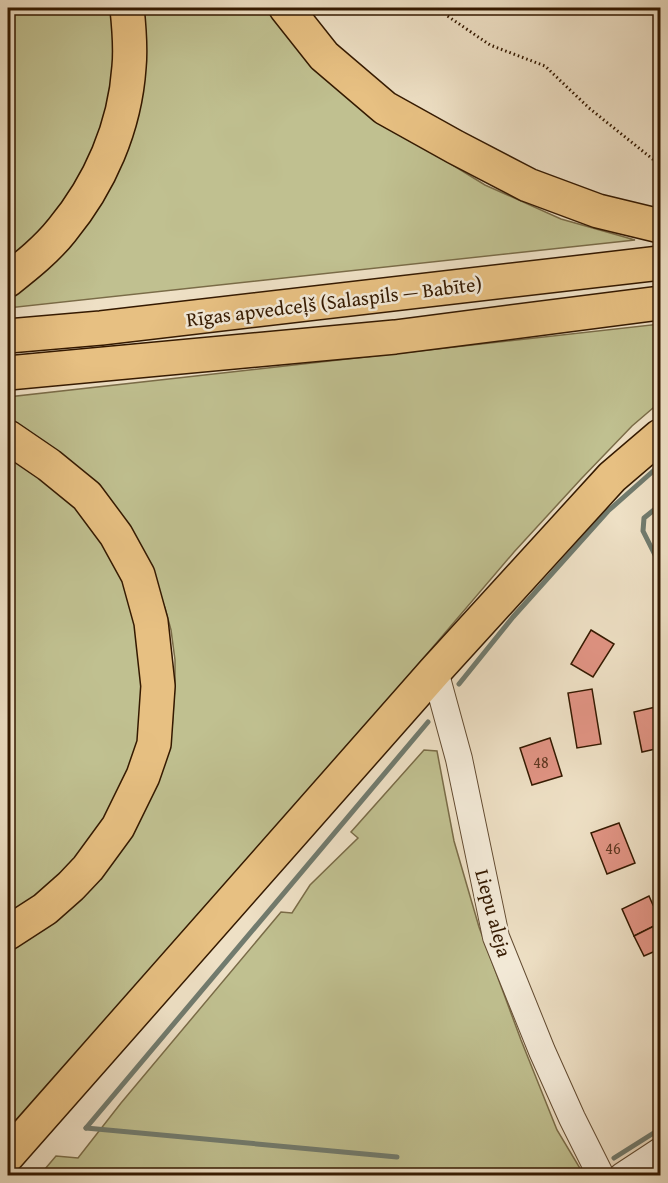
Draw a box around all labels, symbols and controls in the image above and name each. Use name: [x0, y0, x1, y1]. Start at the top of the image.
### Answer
street label: Rīgas apvedceļš (Salaspils — Babīte): [185, 268, 483, 334]
house number: 48: [533, 750, 549, 774]
house number: 46: [605, 836, 621, 860]
street label: Liepu aleja: [468, 866, 520, 961]

